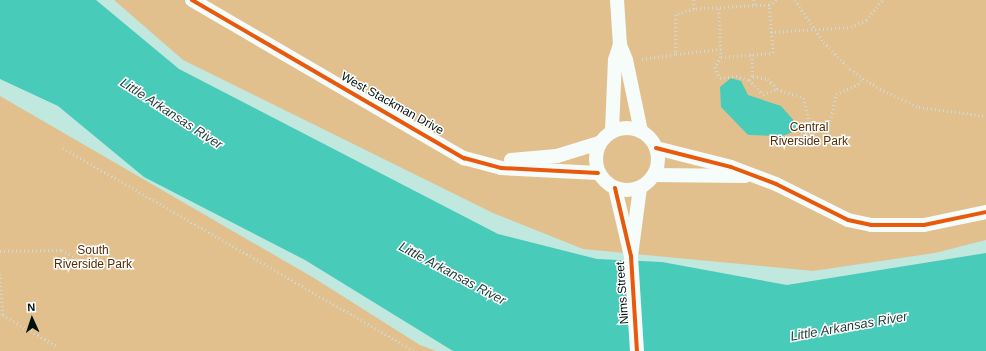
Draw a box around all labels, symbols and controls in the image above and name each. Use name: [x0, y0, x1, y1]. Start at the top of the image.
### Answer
street label: West Stackman Drive: [338, 70, 446, 138]
water label: Little Arkansas River: [117, 75, 225, 153]
park label: Central Riverside Park: [770, 121, 848, 149]
water label: Little Arkansas River: [396, 239, 508, 309]
park label: South Riverside Park: [54, 244, 132, 272]
street label: Nims Street: [614, 261, 632, 325]
north arrow: [12, 299, 52, 339]
text: N: [27, 301, 36, 313]
water label: Little Arkansas River: [789, 309, 909, 345]

